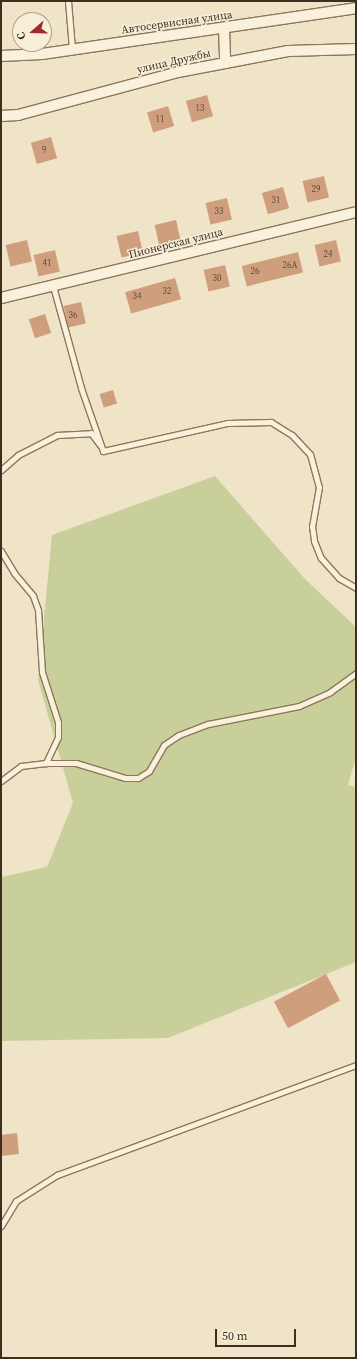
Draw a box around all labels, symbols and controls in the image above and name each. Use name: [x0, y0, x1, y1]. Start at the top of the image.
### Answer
street label: Автосервисная улица: [121, 9, 233, 37]
north arrow: [12, 12, 52, 52]
text: С: [13, 30, 29, 42]
street label: улица Дружбы: [136, 47, 212, 77]
house number: 13: [196, 103, 204, 113]
house number: 11: [156, 114, 164, 124]
house number: 9: [42, 145, 46, 155]
house number: 29: [312, 184, 320, 194]
house number: 31: [272, 195, 280, 205]
house number: 33: [215, 206, 223, 216]
street label: Пионерская улица: [128, 226, 224, 262]
house number: 24: [324, 249, 332, 259]
house number: 41: [43, 258, 51, 268]
house number: 26А: [283, 260, 297, 270]
house number: 26: [251, 266, 259, 276]
house number: 30: [213, 273, 221, 283]
house number: 32: [163, 286, 171, 296]
house number: 34: [133, 291, 141, 301]
house number: 36: [69, 310, 77, 320]
scale bar: [217, 1321, 298, 1347]
text: 50 m: [222, 1328, 248, 1344]

